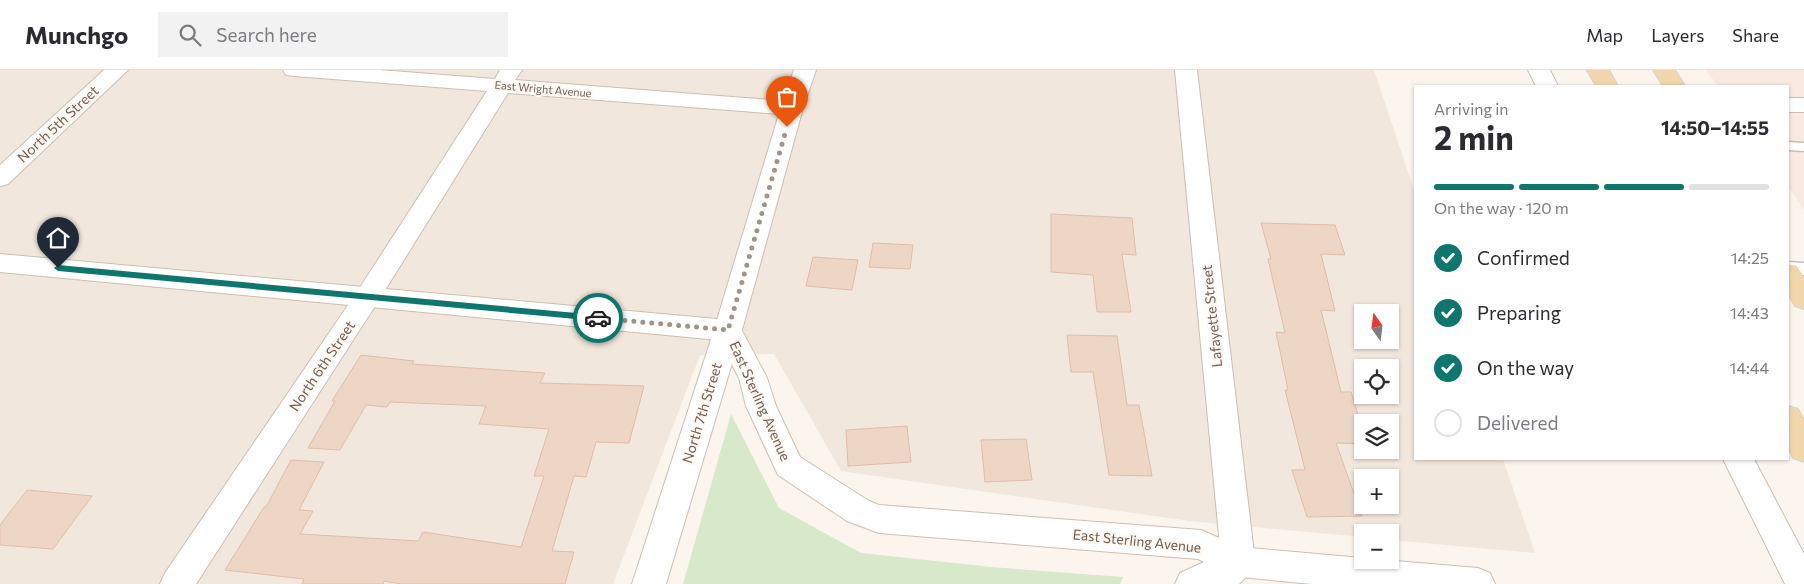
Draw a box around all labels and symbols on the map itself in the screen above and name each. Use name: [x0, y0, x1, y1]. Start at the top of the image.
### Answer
pin: [766, 76, 808, 127]
street label: East Wright Avenue: [494, 78, 592, 99]
street label: North 5th Street: [13, 81, 102, 166]
pin: [37, 217, 79, 268]
street label: Lafayette Street: [1198, 264, 1225, 368]
courier: [573, 293, 623, 343]
north arrow: [1354, 304, 1399, 349]
street label: North 6th Street: [285, 317, 358, 414]
street label: East Sterling Avenue: [726, 338, 794, 463]
street label: North 7th Street: [678, 360, 725, 465]
street label: East Sterling Avenue: [1072, 525, 1202, 556]

